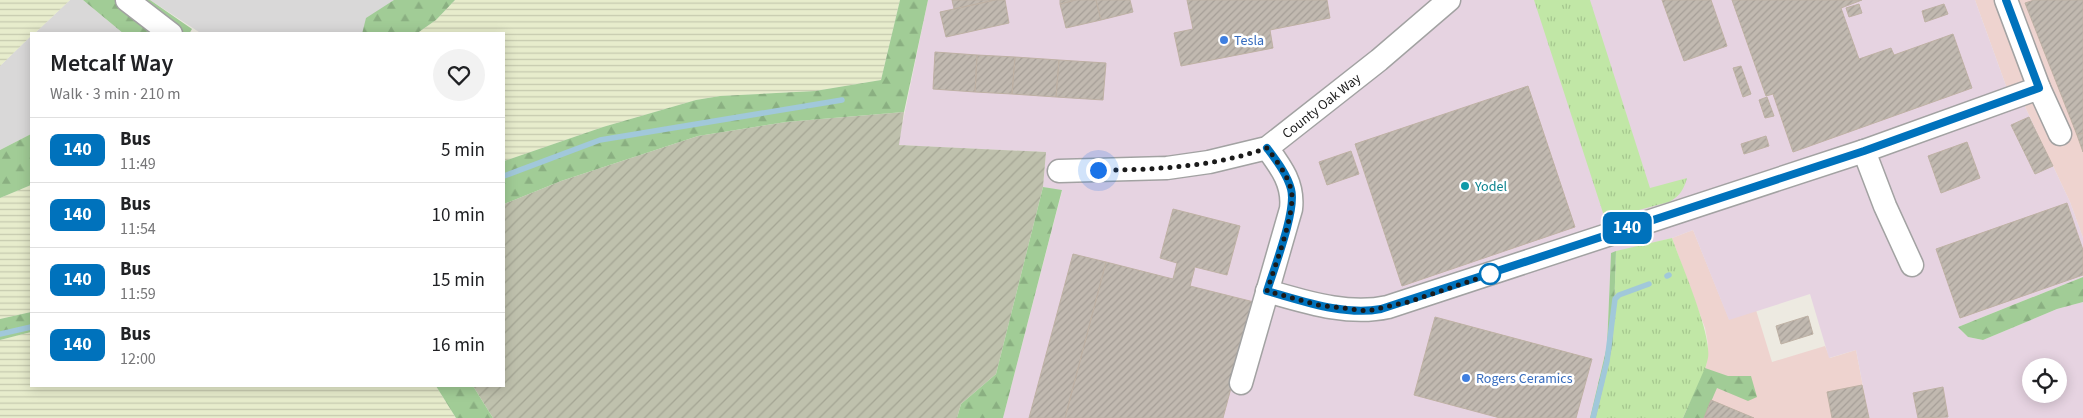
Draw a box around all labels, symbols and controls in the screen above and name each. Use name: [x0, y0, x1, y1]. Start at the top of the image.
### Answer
place label: Tesla: [1234, 31, 1264, 51]
marker: Tesla: [1218, 34, 1230, 46]
text: Metcalf Way: [50, 46, 173, 81]
button: heart: [433, 49, 485, 101]
street label: County Oak Way: [1278, 69, 1366, 144]
text: Walk · 3 min · 210 m: [50, 83, 181, 105]
text: Bus: [120, 126, 151, 153]
text: 140: [63, 137, 92, 162]
text: 5 min: [441, 137, 485, 164]
text: 11:49: [120, 153, 156, 175]
your location: [1086, 158, 1111, 183]
place label: Yodel: [1474, 177, 1507, 197]
marker: Yodel: [1459, 180, 1471, 192]
text: Bus: [120, 191, 151, 218]
text: 140: [63, 202, 92, 227]
text: 10 min: [431, 202, 485, 229]
line badge: 140: [1598, 212, 1656, 244]
text: 140: [1613, 215, 1641, 240]
text: 11:54: [120, 218, 156, 240]
text: Bus: [120, 256, 151, 283]
unlabelled marker: [1479, 263, 1501, 285]
text: 140: [63, 267, 92, 292]
text: 15 min: [431, 267, 485, 294]
text: 11:59: [120, 283, 156, 305]
text: Bus: [120, 321, 151, 348]
text: 140: [63, 332, 92, 357]
text: 16 min: [431, 332, 485, 359]
text: 12:00: [120, 348, 156, 370]
map controls: [2022, 358, 2067, 403]
button: locate: [2022, 358, 2067, 403]
place label: Rogers Ceramics: [1476, 369, 1573, 389]
marker: Rogers Ceramics: [1460, 372, 1472, 384]

